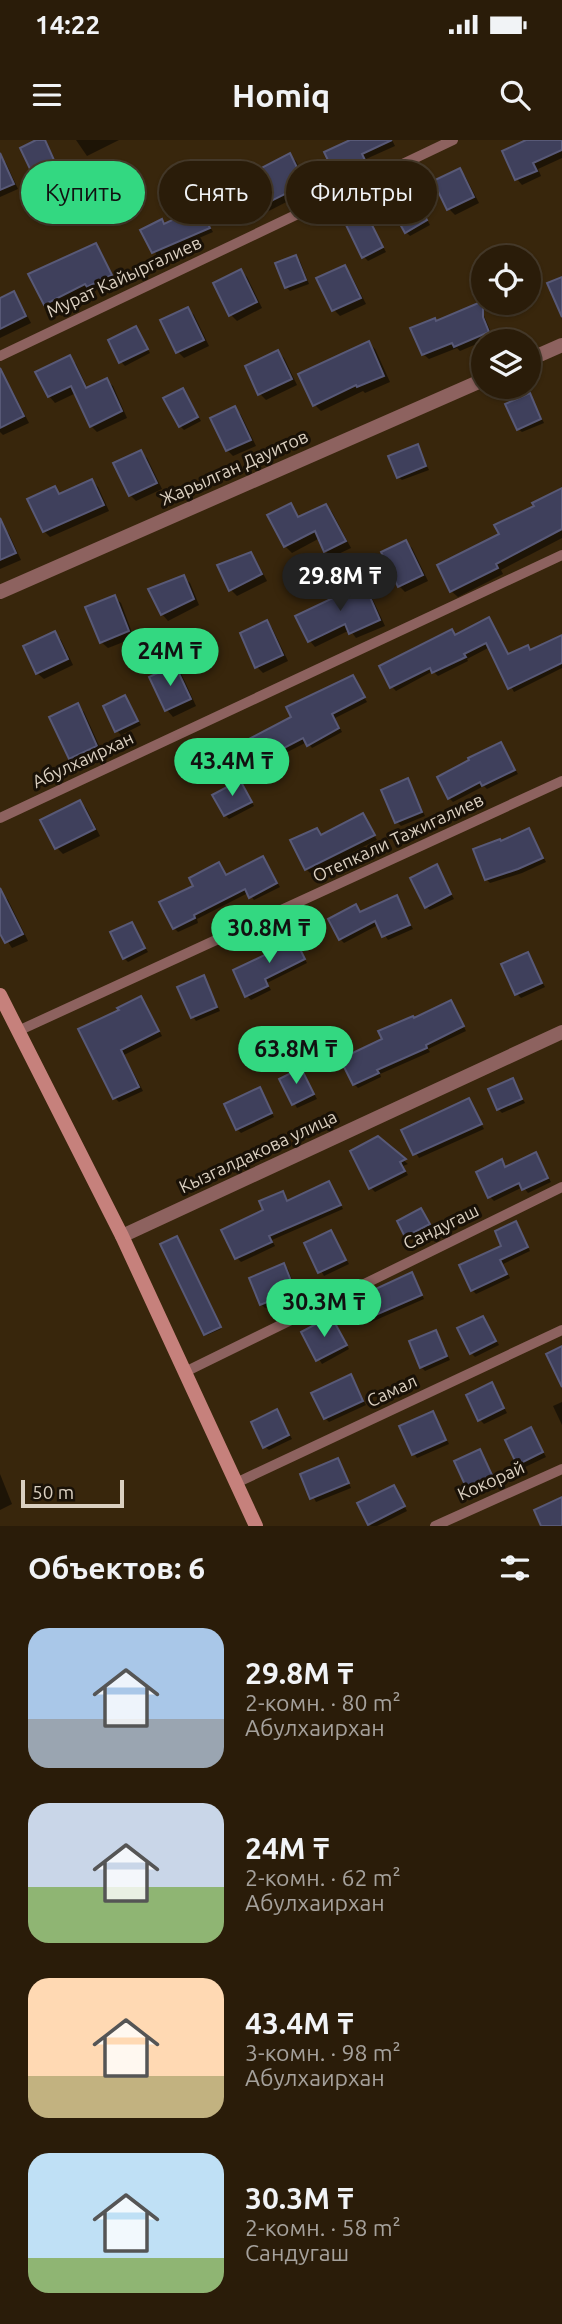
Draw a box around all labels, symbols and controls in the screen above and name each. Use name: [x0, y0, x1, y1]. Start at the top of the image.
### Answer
text: 14:22: [35, 10, 100, 39]
icon: menu: [28, 76, 66, 114]
icon: search: [496, 76, 534, 114]
text: Homiq: [232, 77, 330, 113]
chip: Купить: [21, 161, 145, 224]
chip: Снять: [159, 161, 272, 224]
chip: Фильтры: [286, 161, 437, 224]
street label: Мурат Кайыргалиев: [43, 231, 204, 321]
map controls: [471, 245, 541, 399]
button: locate: [471, 245, 541, 315]
button: layers: [471, 329, 541, 399]
street label: Жарылган Дауитов: [156, 425, 311, 509]
pin: 29.8M ₸: [275, 554, 405, 613]
text: 29.8M ₸: [298, 563, 382, 588]
pin: 24M ₸: [121, 629, 219, 688]
text: 24M ₸: [138, 638, 202, 663]
street label: Абулхаирхан: [29, 727, 136, 791]
pin: 43.4M ₸: [167, 738, 297, 798]
text: 43.4M ₸: [190, 748, 274, 773]
street label: Отепкали Тажигалиев: [309, 789, 486, 885]
pin: 30.8M ₸: [204, 906, 334, 965]
text: 30.8M ₸: [227, 915, 311, 940]
pin: 63.8M ₸: [231, 1026, 361, 1086]
text: 63.8M ₸: [254, 1036, 338, 1061]
street label: Кызгалдакова улица: [175, 1106, 340, 1196]
street label: Сандугаш: [400, 1199, 482, 1253]
pin: 30.3M ₸: [259, 1280, 389, 1339]
text: 30.3M ₸: [282, 1289, 366, 1314]
street label: Самал: [363, 1370, 420, 1410]
street label: Кокорай: [454, 1456, 527, 1504]
scale bar: [21, 1477, 124, 1509]
text: 50 m: [32, 1481, 74, 1503]
icon: filters: [496, 1549, 534, 1587]
text: Объектов: 6: [28, 1551, 205, 1585]
icon: home: [84, 1656, 168, 1740]
text: 29.8M ₸: [245, 1656, 354, 1690]
text: 2-комн. · 80 m²: [245, 1690, 401, 1715]
text: Абулхаирхан: [245, 1715, 385, 1740]
icon: home: [84, 1831, 168, 1915]
text: 24M ₸: [245, 1831, 330, 1865]
text: 2-комн. · 62 m²: [245, 1865, 401, 1890]
text: Абулхаирхан: [245, 1890, 385, 1915]
icon: home: [84, 2006, 168, 2090]
text: 43.4M ₸: [245, 2006, 354, 2040]
text: 3-комн. · 98 m²: [245, 2040, 401, 2065]
text: Абулхаирхан: [245, 2065, 385, 2090]
icon: home: [84, 2181, 168, 2265]
text: 30.3M ₸: [245, 2181, 354, 2215]
text: 2-комн. · 58 m²: [245, 2215, 401, 2240]
text: Сандугаш: [245, 2240, 349, 2265]

